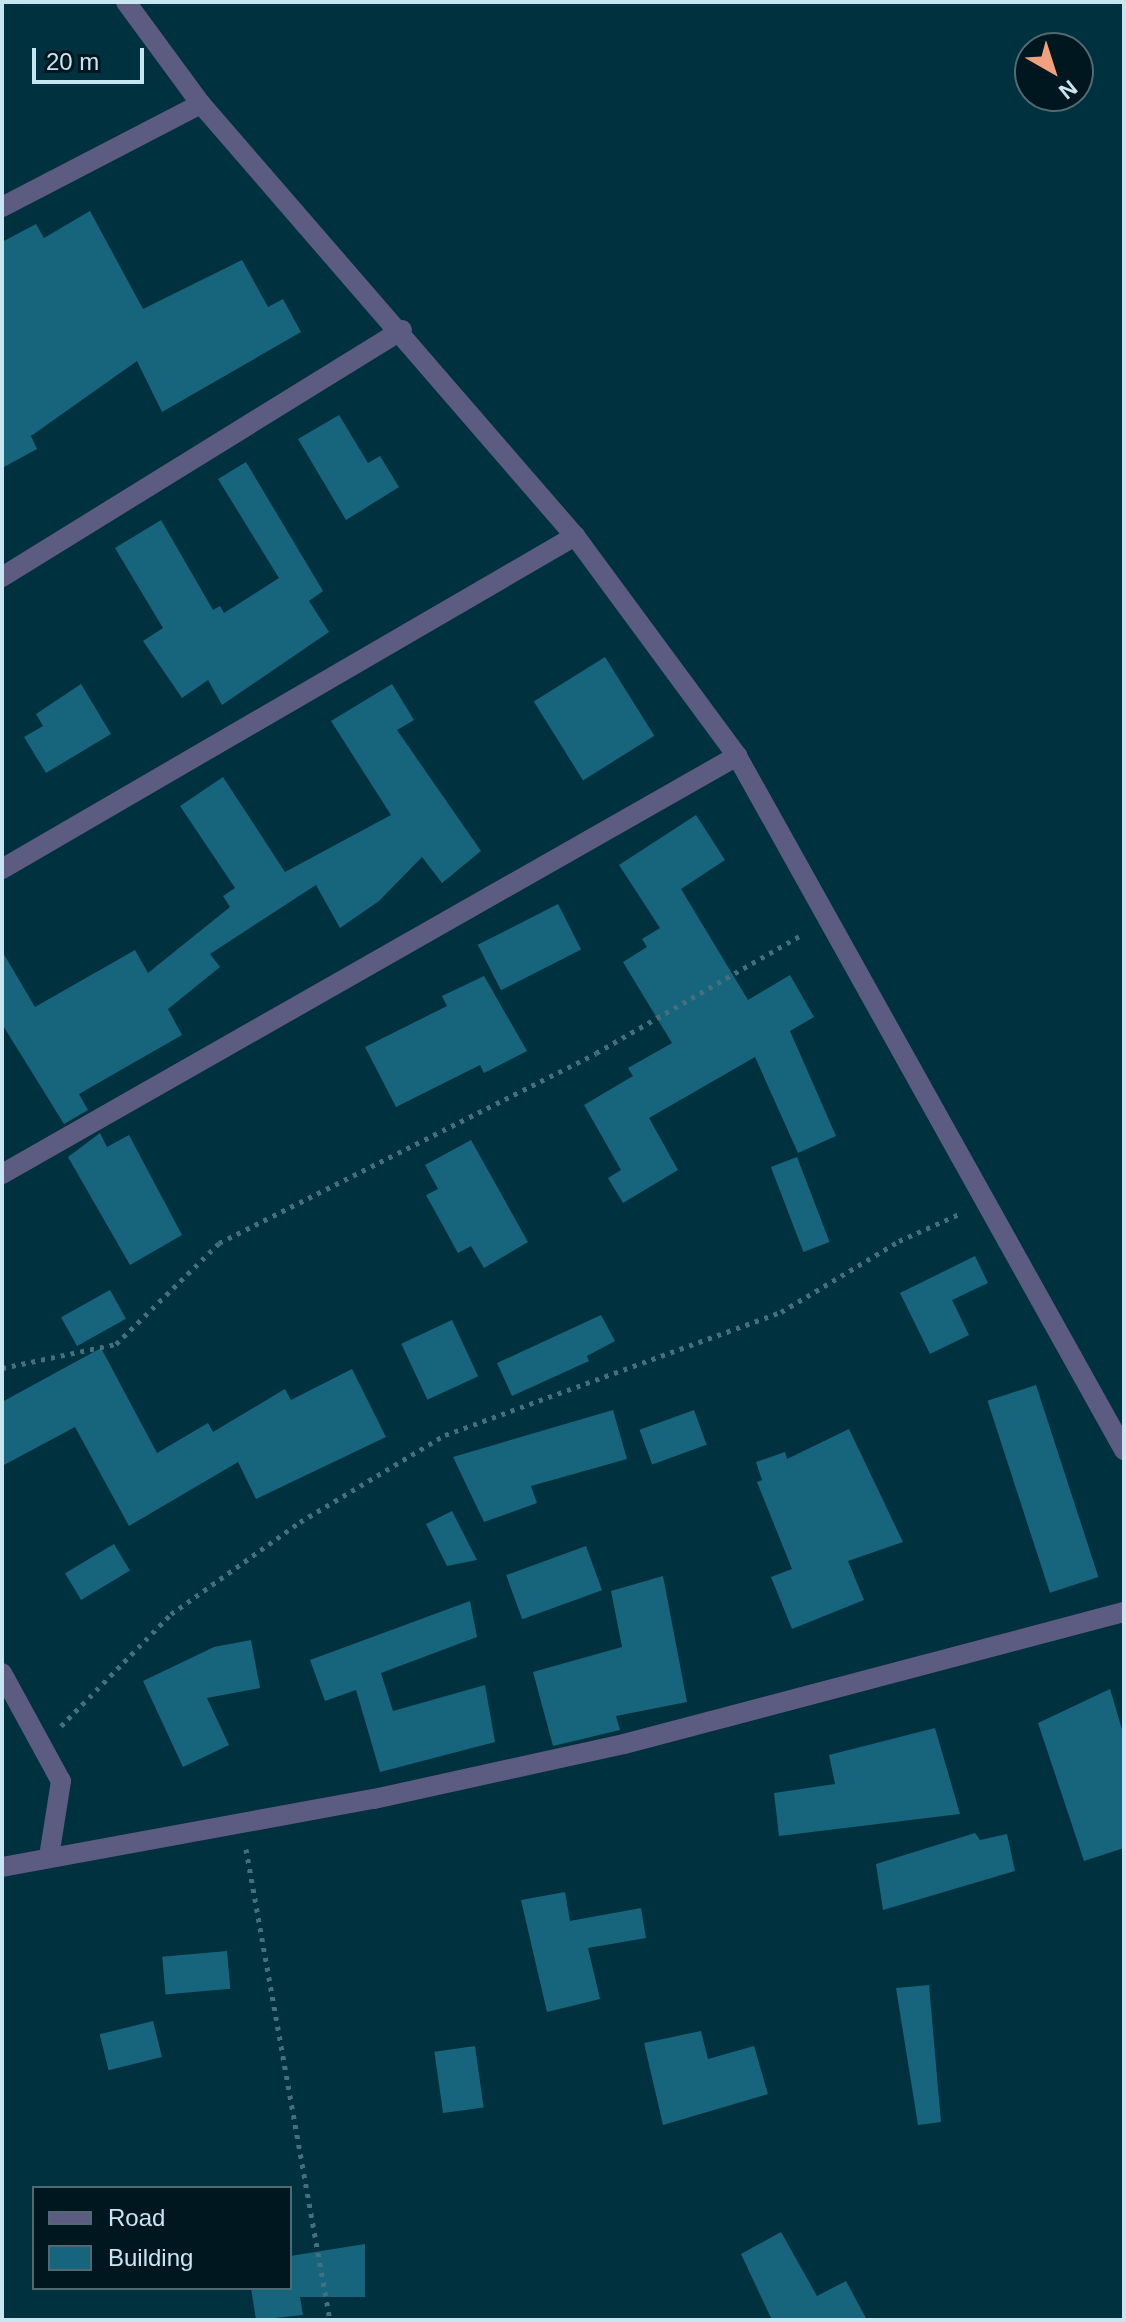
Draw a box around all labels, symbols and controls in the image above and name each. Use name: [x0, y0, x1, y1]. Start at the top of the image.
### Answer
scale bar: [36, 32, 148, 82]
north arrow: [1014, 32, 1094, 112]
text: 20 m: [46, 48, 99, 75]
text: N: [1054, 75, 1082, 104]
legend: [32, 2186, 292, 2290]
text: Road: [108, 2204, 165, 2231]
text: Building: [108, 2244, 193, 2271]

